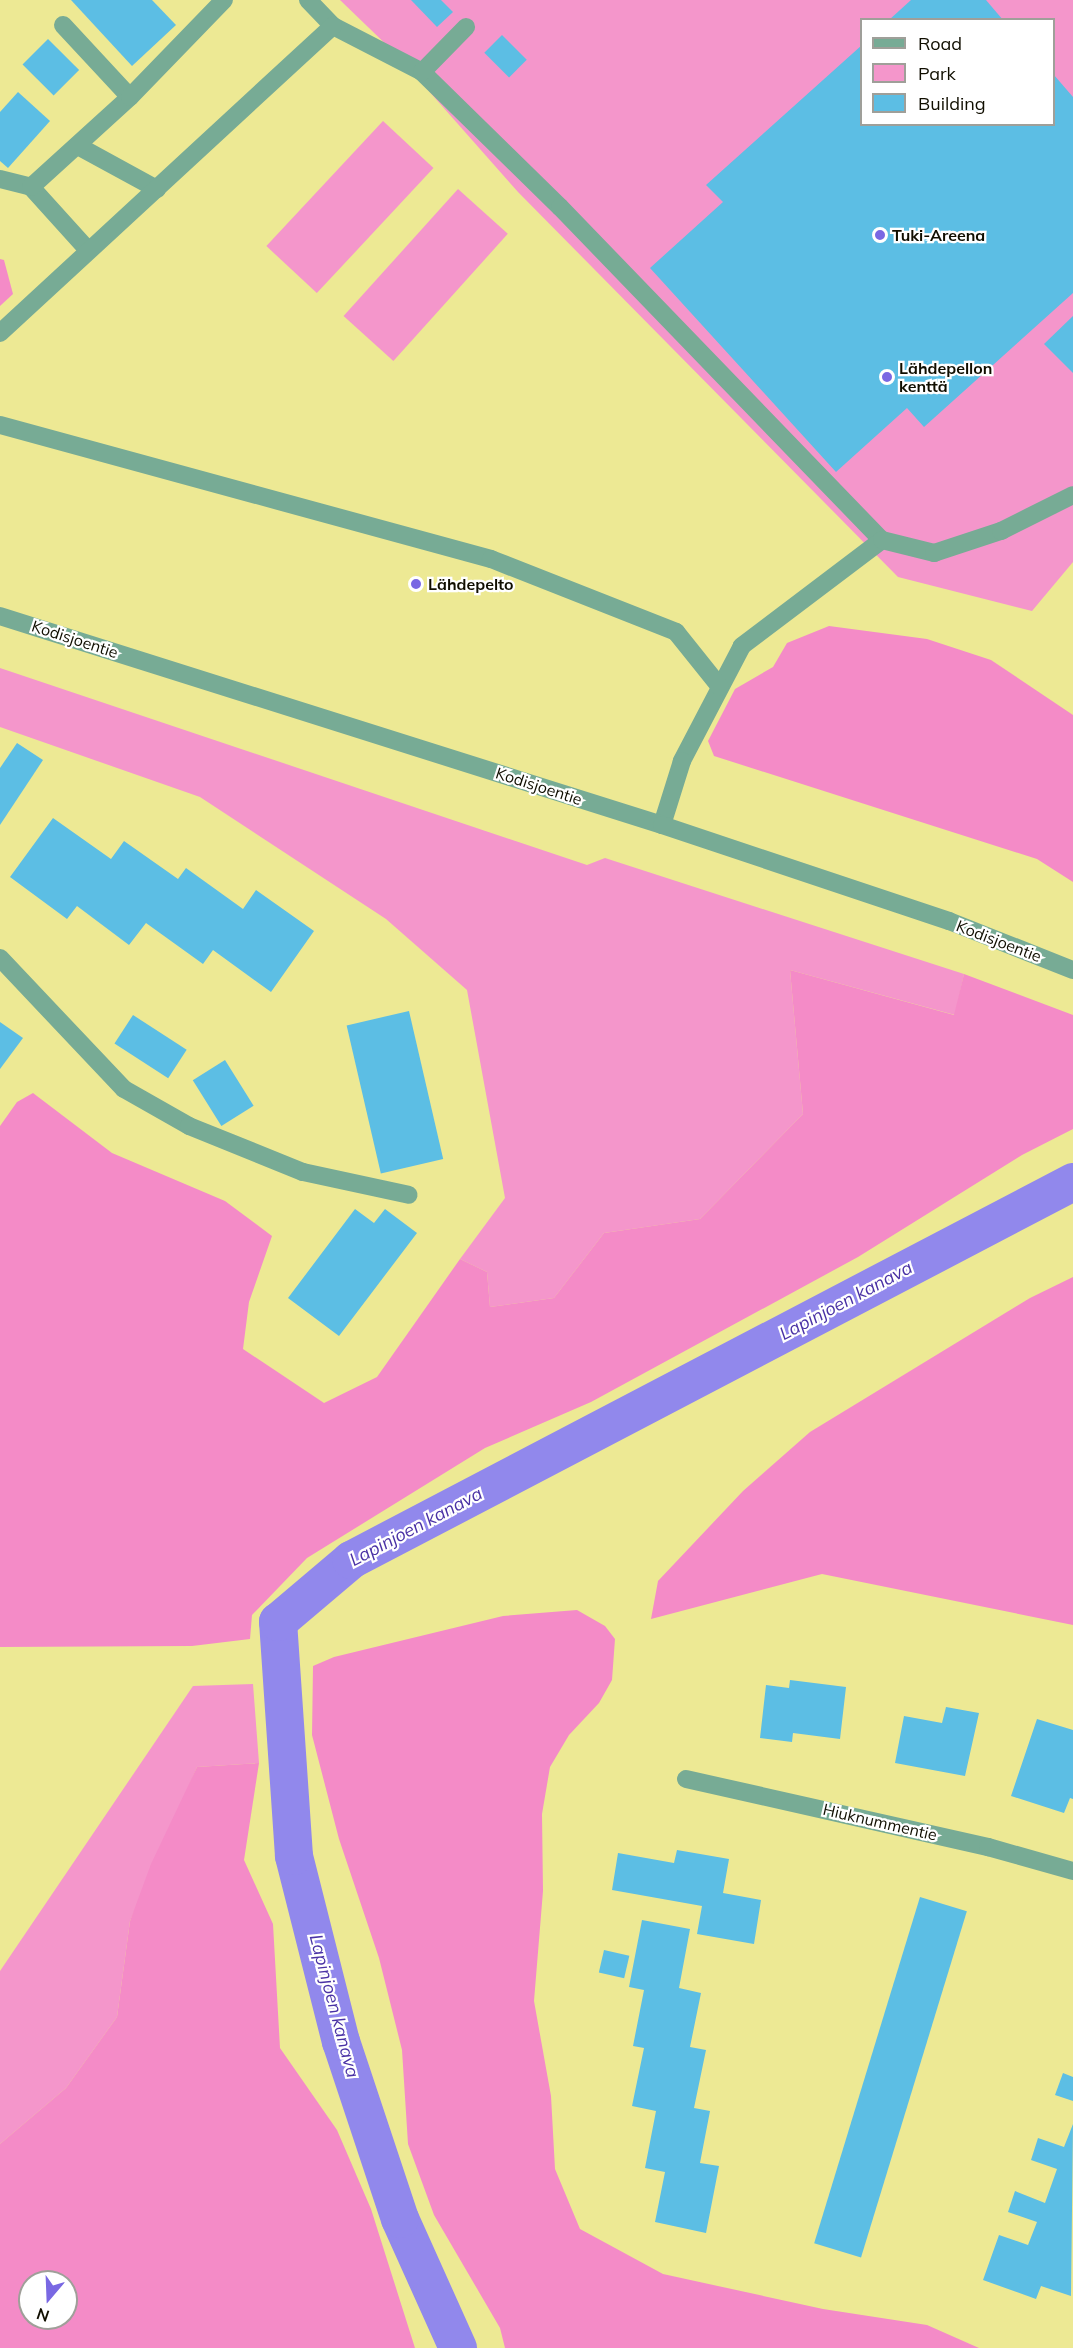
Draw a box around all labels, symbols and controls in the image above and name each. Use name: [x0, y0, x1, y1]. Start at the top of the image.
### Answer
legend: [860, 18, 1055, 126]
text: Road: [918, 32, 962, 55]
text: Park: [918, 62, 956, 85]
text: Building: [918, 92, 986, 115]
place label: Tuki-Areena: [892, 225, 985, 245]
marker: Tuki-Areena: [873, 228, 887, 242]
place label: Lähdepellon kenttä: [899, 358, 992, 396]
marker: Lähdepellon kenttä: [880, 370, 894, 384]
place label: Lähdepelto: [428, 574, 514, 594]
marker: Lähdepelto: [409, 577, 423, 591]
street label: Kodisjoentie: [29, 616, 121, 662]
street label: Kodisjoentie: [493, 763, 585, 809]
street label: Kodisjoentie: [954, 916, 1044, 966]
water label: Lapinjoen kanava: [776, 1257, 916, 1345]
water label: Lapinjoen kanava: [346, 1483, 486, 1571]
street label: Hiuknummentie: [821, 1800, 939, 1844]
water label: Lapinjoen kanava: [305, 1932, 363, 2080]
north arrow: [18, 2270, 78, 2330]
text: N: [34, 2304, 52, 2327]

